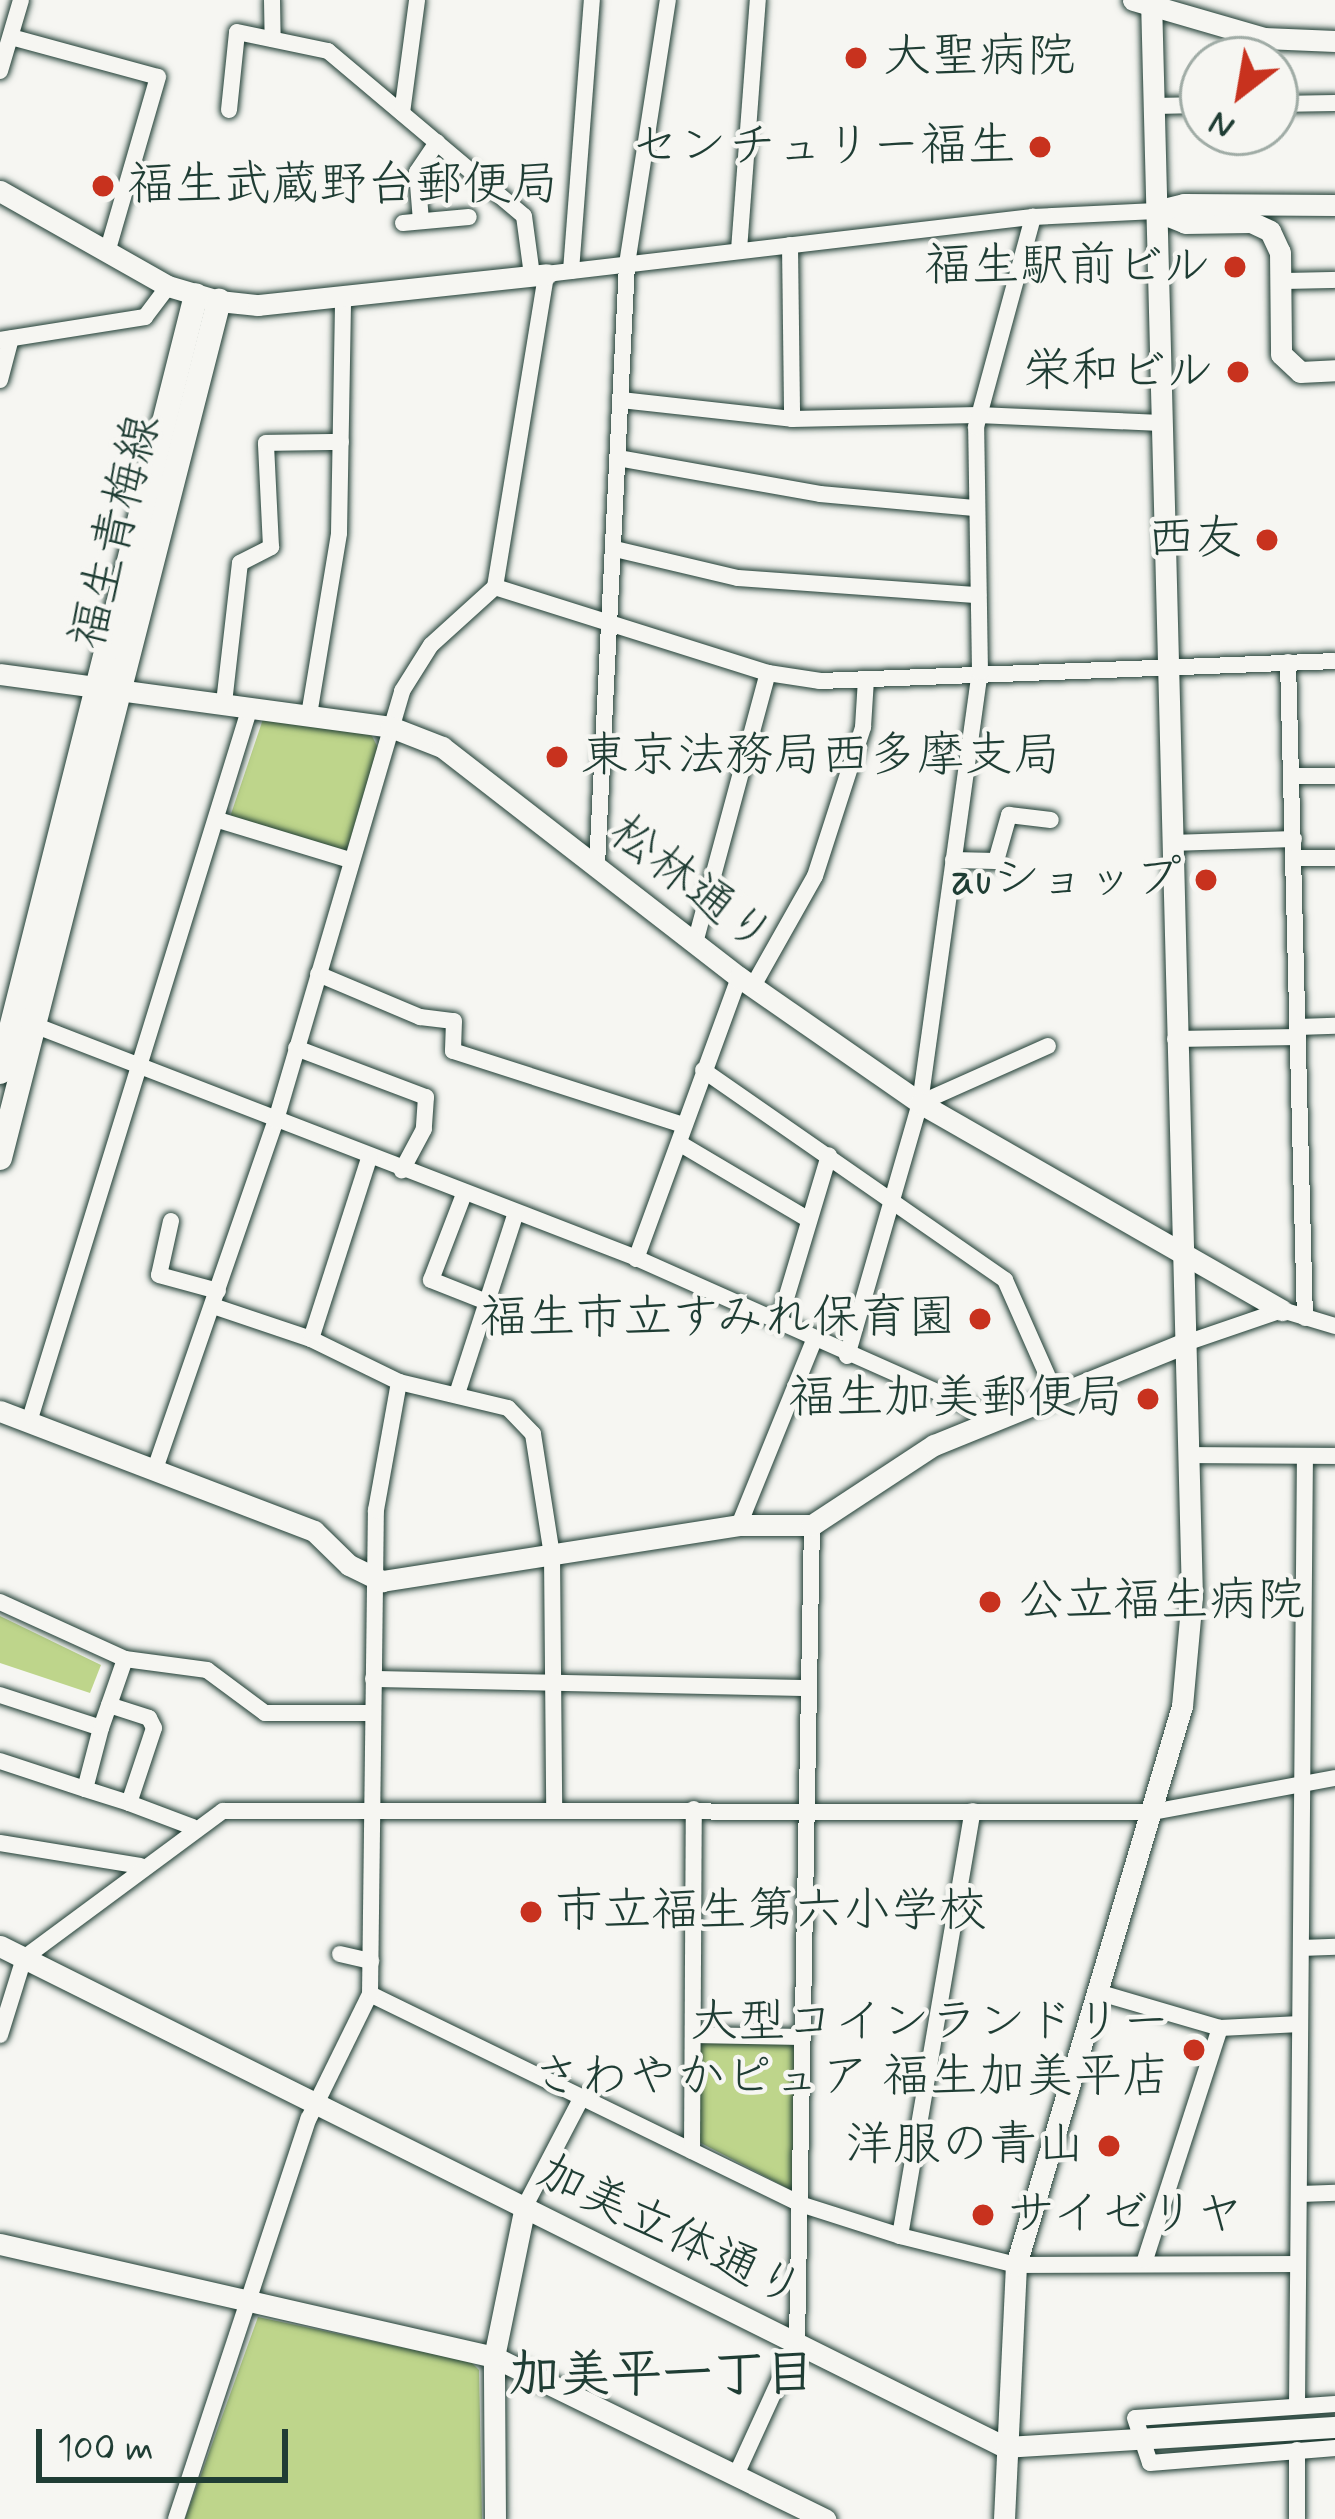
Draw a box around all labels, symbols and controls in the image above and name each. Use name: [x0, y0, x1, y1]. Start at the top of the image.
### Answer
place label: 大聖病院: [883, 29, 1075, 87]
north arrow: [1179, 36, 1299, 156]
marker: 大聖病院: [840, 42, 872, 74]
text: N: [1201, 100, 1243, 149]
place label: センチュリー福生: [632, 118, 1016, 176]
marker: センチュリー福生: [1027, 134, 1053, 160]
place label: 福生武蔵野台郵便局: [127, 157, 559, 215]
marker: 福生武蔵野台郵便局: [90, 173, 116, 199]
place label: 福生駅前ビル: [923, 238, 1211, 296]
marker: 福生駅前ビル: [1222, 254, 1248, 280]
place label: 栄和ビル: [1022, 343, 1214, 401]
marker: 栄和ビル: [1225, 359, 1251, 385]
street label: 福生青梅線: [59, 409, 173, 655]
place label: 西友: [1147, 511, 1243, 569]
marker: 西友: [1254, 527, 1280, 553]
place label: 東京法務局西多摩支局: [581, 728, 1061, 786]
marker: 東京法務局西多摩支局: [544, 744, 570, 770]
street label: 松林通り: [598, 803, 784, 967]
place label: auショップ: [949, 851, 1182, 909]
marker: auショップ: [1193, 867, 1219, 893]
place label: 福生市立すみれ保育園: [476, 1290, 956, 1348]
marker: 福生市立すみれ保育園: [967, 1306, 993, 1332]
place label: 福生加美郵便局: [788, 1370, 1124, 1428]
marker: 福生加美郵便局: [1135, 1386, 1161, 1412]
place label: 公立福生病院: [1017, 1573, 1305, 1631]
marker: 公立福生病院: [974, 1586, 1006, 1618]
place label: 市立福生第六小学校: [555, 1883, 987, 1941]
marker: 市立福生第六小学校: [518, 1899, 544, 1925]
place label: 大型コインランドリー さわやかピュア 福生加美平店: [533, 1993, 1170, 2106]
marker: 大型コインランドリー さわやかピュア 福生加美平店: [1181, 2037, 1207, 2063]
place label: 洋服の青山: [845, 2117, 1085, 2175]
marker: 洋服の青山: [1096, 2133, 1122, 2159]
street label: 加美立体通り: [528, 2143, 812, 2321]
place label: サイゼリヤ: [1007, 2186, 1247, 2244]
marker: サイゼリヤ: [970, 2202, 996, 2228]
district label: 加美平一丁目: [509, 2345, 815, 2407]
scale bar: [42, 2405, 294, 2479]
text: 100 m: [57, 2426, 154, 2473]

